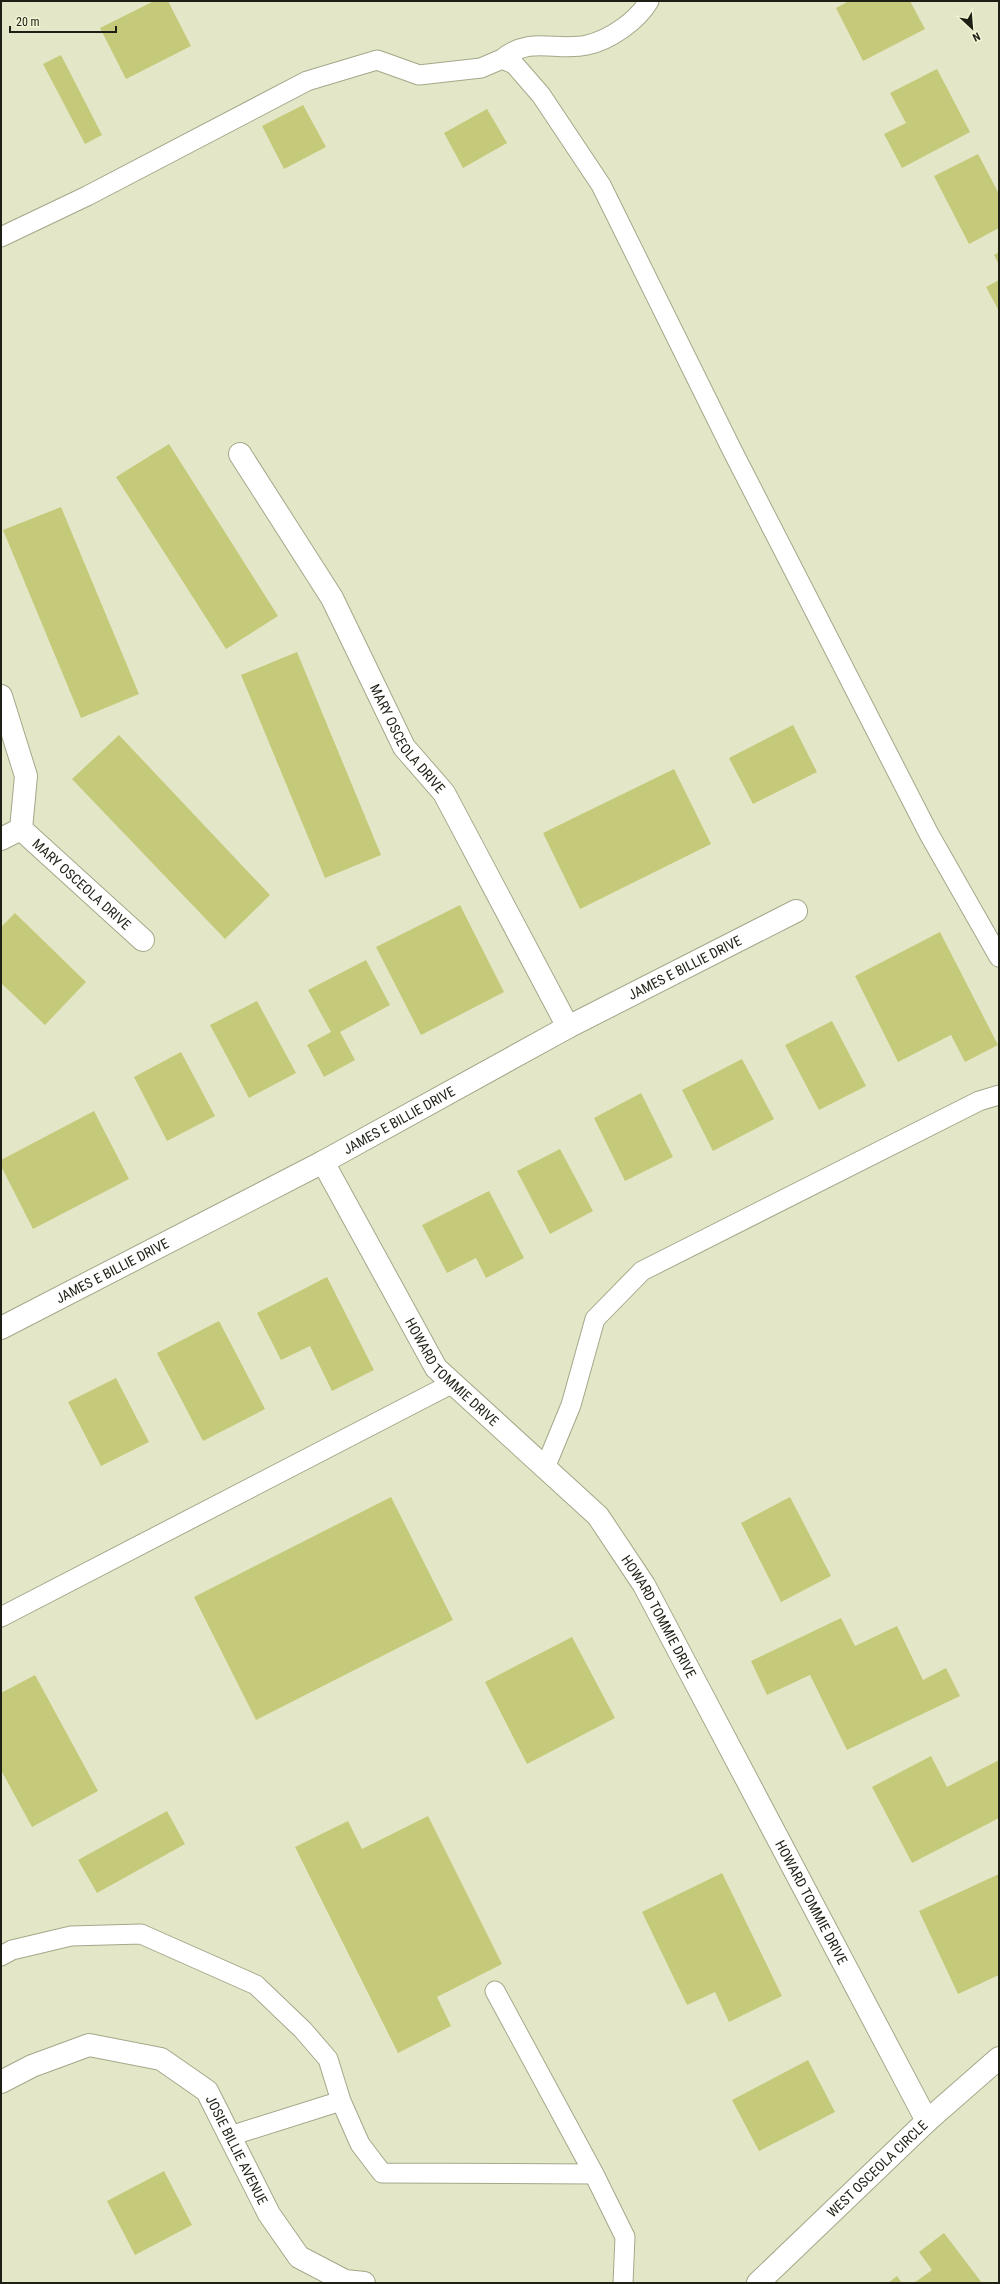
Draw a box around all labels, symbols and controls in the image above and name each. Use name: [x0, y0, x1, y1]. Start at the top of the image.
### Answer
scale bar: [10, 8, 116, 34]
north arrow: [952, 8, 992, 48]
text: 20 m: [16, 15, 40, 29]
text: N: [970, 29, 982, 44]
street label: MARY OSCEOLA DRIVE: [367, 681, 448, 796]
street label: MARY OSCEOLA DRIVE: [29, 835, 134, 933]
street label: JAMES E BILLIE DRIVE: [625, 932, 744, 1003]
street label: JAMES E BILLIE DRIVE: [340, 1083, 458, 1157]
street label: JAMES E BILLIE DRIVE: [53, 1235, 171, 1306]
street label: HOWARD TOMMIE DRIVE: [402, 1315, 502, 1429]
street label: HOWARD TOMMIE DRIVE: [618, 1552, 700, 1680]
street label: HOWARD TOMMIE DRIVE: [772, 1837, 851, 1967]
street label: JOSIE BILLIE AVENUE: [203, 2093, 271, 2207]
street label: WEST OSCEOLA CIRCLE: [824, 2117, 931, 2221]

